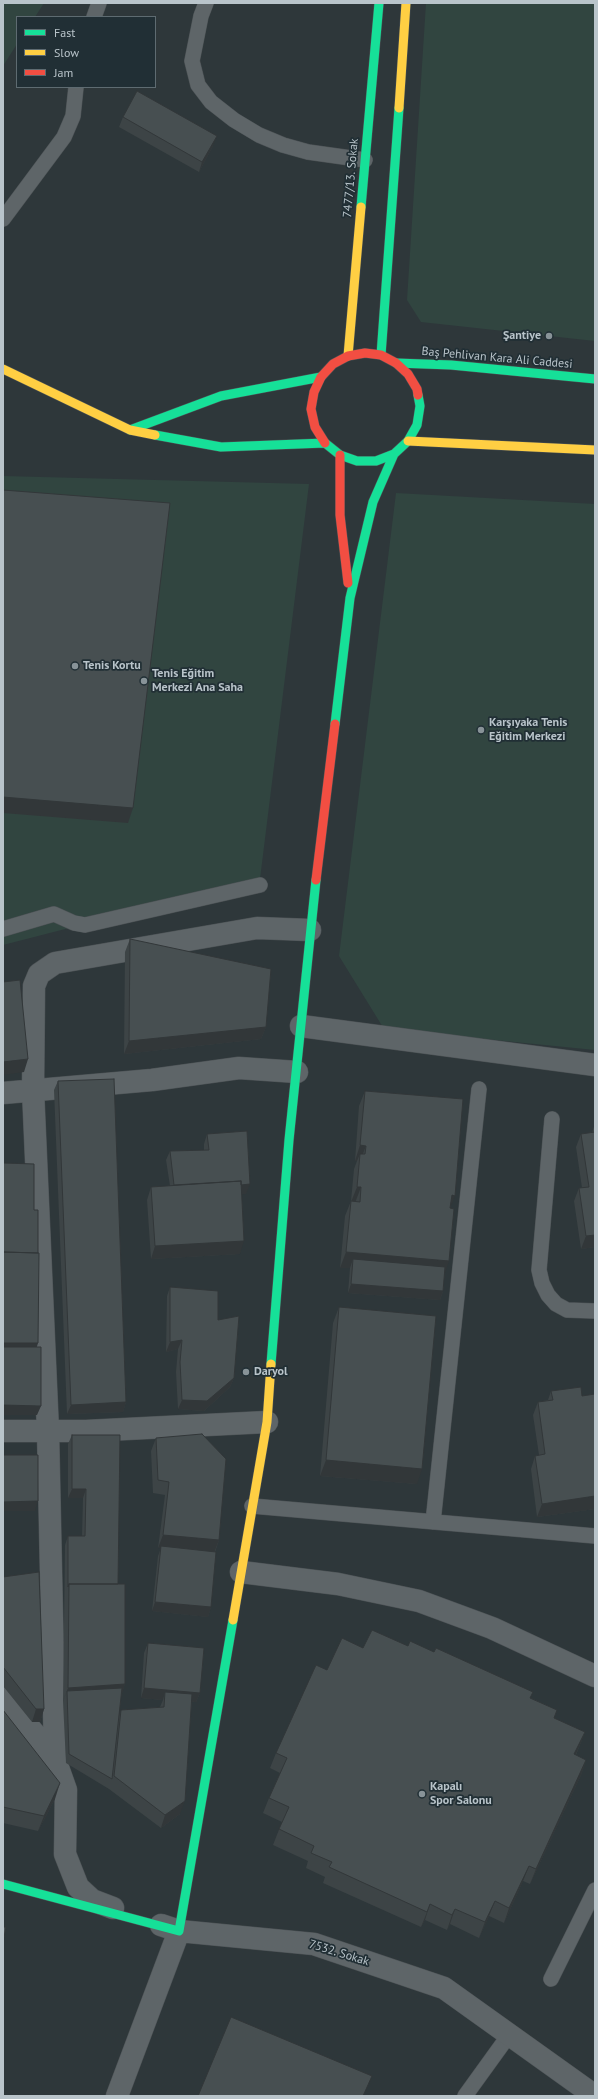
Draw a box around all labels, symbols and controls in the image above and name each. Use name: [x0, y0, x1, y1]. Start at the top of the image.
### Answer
legend: [16, 16, 156, 88]
text: Fast: [54, 25, 75, 40]
text: Slow: [54, 45, 79, 60]
text: Jam: [54, 65, 73, 80]
street label: 7477/13. Sokak: [340, 138, 362, 218]
place label: Şantiye: [503, 329, 541, 343]
marker: Şantiye: [544, 331, 554, 341]
street label: Baş Pehlivan Kara Ali Caddesi: [421, 344, 573, 372]
place label: Tenis Kortu: [83, 659, 141, 673]
marker: Tenis Kortu: [70, 661, 80, 671]
place label: Tenis Eğitim Merkezi Ana Saha: [152, 667, 243, 695]
marker: Tenis Eğitim Merkezi Ana Saha: [139, 676, 149, 686]
place label: Karşıyaka Tenis Eğitim Merkezi: [489, 716, 567, 744]
marker: Karşıyaka Tenis Eğitim Merkezi: [476, 725, 486, 735]
place label: Daryol: [254, 1365, 288, 1379]
marker: Daryol: [241, 1367, 251, 1377]
place label: Kapalı Spor Salonu: [430, 1780, 492, 1808]
marker: Kapalı Spor Salonu: [417, 1789, 427, 1799]
street label: 7532. Sokak: [307, 1937, 371, 1969]

